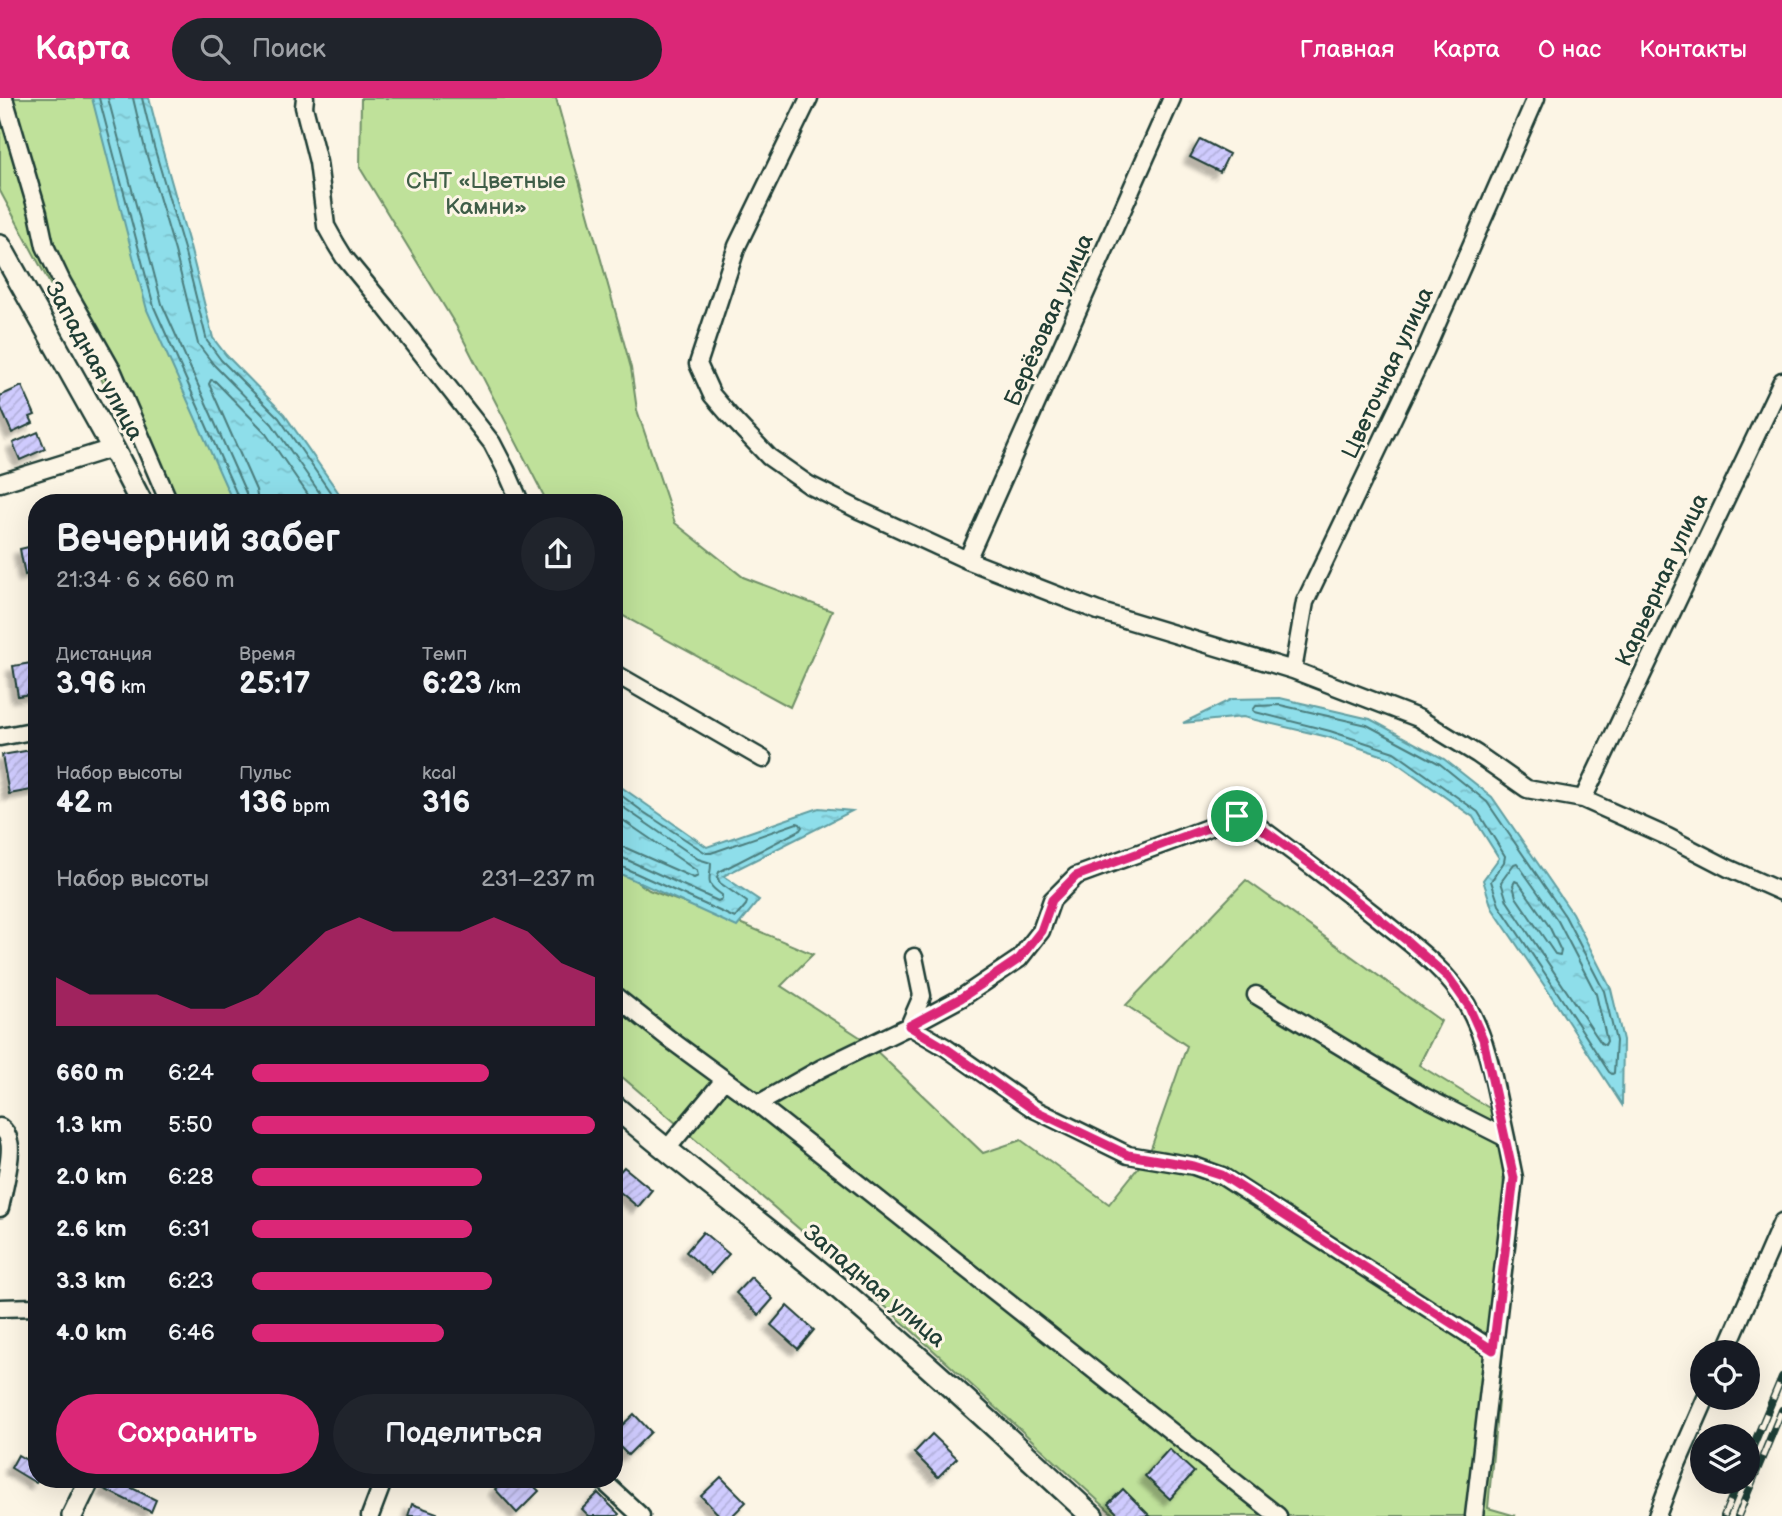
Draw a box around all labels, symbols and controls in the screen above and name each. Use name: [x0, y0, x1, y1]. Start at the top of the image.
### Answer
search box: [172, 18, 662, 81]
text: Карта: [35, 29, 130, 69]
icon: search: [196, 30, 234, 68]
text: Поиск: [252, 34, 326, 65]
text: Главная: [1300, 35, 1394, 64]
text: Карта: [1432, 35, 1500, 64]
text: О нас: [1538, 35, 1601, 64]
text: Контакты: [1639, 35, 1747, 64]
park label: СНТ «Цветные Камни»: [406, 167, 566, 221]
street label: Берёзовая улица: [998, 229, 1100, 411]
street label: Западная улица: [39, 277, 149, 446]
street label: Цветочная улица: [1336, 283, 1440, 463]
street label: Карьерная улица: [1610, 489, 1715, 671]
text: Вечерний забег: [56, 517, 340, 562]
button: share: [521, 517, 595, 591]
text: 21:34 · 6 × 660 m: [56, 566, 235, 594]
text: Дистанция: [56, 643, 152, 666]
text: Время: [239, 643, 295, 666]
text: Темп: [422, 643, 467, 666]
text: 3.96: [56, 666, 116, 702]
text: 25:17: [239, 666, 311, 702]
text: 6:23: [422, 666, 482, 702]
text: km: [116, 676, 146, 699]
text: /km: [482, 676, 521, 699]
text: Набор высоты: [56, 762, 182, 785]
text: Пульс: [239, 762, 292, 785]
text: kcal: [422, 762, 456, 785]
text: 42: [56, 785, 92, 821]
text: 136: [239, 785, 287, 821]
text: 316: [422, 785, 470, 821]
pin: [1207, 786, 1267, 846]
text: m: [92, 795, 112, 818]
text: bpm: [287, 795, 330, 818]
icon: arrive: [1218, 797, 1256, 835]
text: Набор высоты: [56, 865, 209, 893]
text: 231–237 m: [481, 865, 595, 893]
text: 660 m: [56, 1059, 124, 1087]
text: 6:24: [168, 1059, 214, 1087]
text: 1.3 km: [56, 1111, 122, 1139]
text: 5:50: [168, 1111, 213, 1139]
text: 2.0 km: [56, 1163, 127, 1191]
text: 6:28: [168, 1163, 214, 1191]
text: 2.6 km: [56, 1215, 127, 1243]
text: 6:31: [168, 1215, 210, 1243]
street label: Западная улица: [797, 1218, 951, 1354]
text: 3.3 km: [56, 1267, 126, 1295]
text: 6:23: [168, 1267, 214, 1295]
text: 4.0 km: [56, 1319, 127, 1347]
text: 6:46: [168, 1319, 215, 1347]
map controls: [1690, 1340, 1760, 1494]
button: locate: [1690, 1340, 1760, 1410]
button: Сохранить: [56, 1394, 319, 1474]
button: Поделиться: [333, 1394, 595, 1474]
button: layers: [1690, 1424, 1760, 1494]

